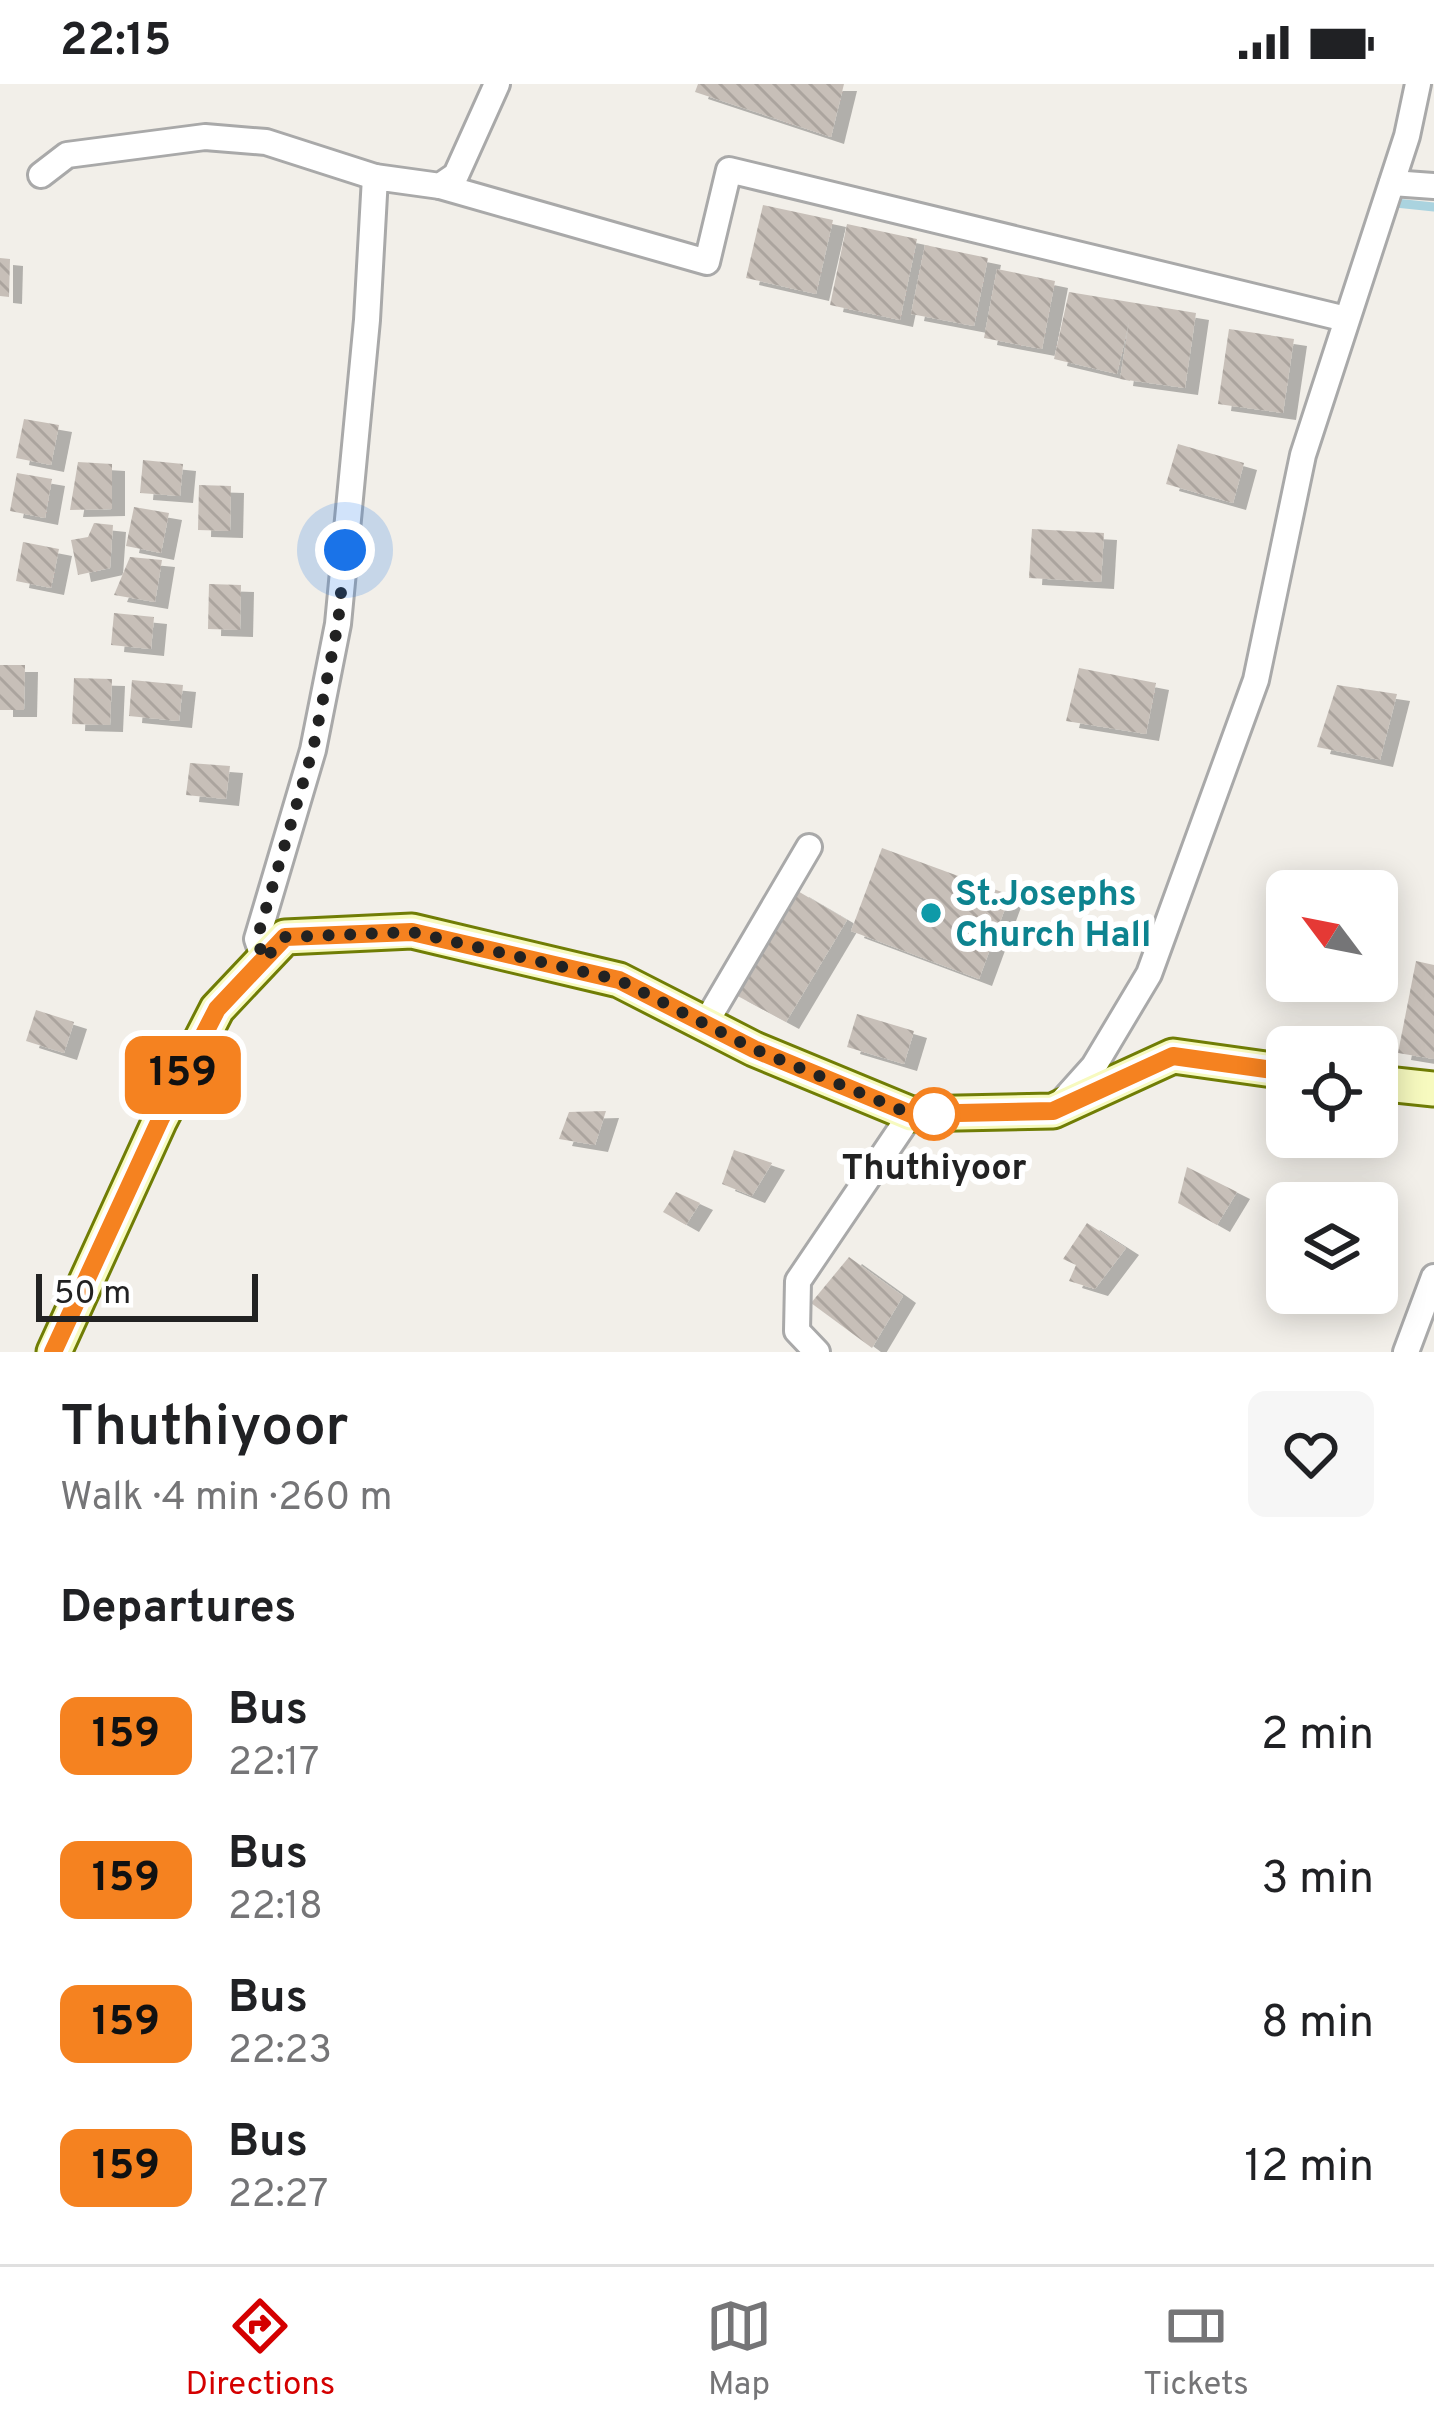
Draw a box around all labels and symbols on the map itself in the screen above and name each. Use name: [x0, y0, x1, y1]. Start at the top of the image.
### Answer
your location: [315, 520, 375, 580]
north arrow: [1266, 870, 1398, 1002]
place label: St.Josephs Church Hall: [955, 873, 1152, 960]
marker: St.Josephs Church Hall: [918, 900, 944, 926]
line badge: 159: [114, 1036, 252, 1114]
marker: Thuthiyoor: [909, 1089, 959, 1139]
place label: Thuthiyoor: [842, 1147, 1026, 1193]
scale bar: [36, 1268, 258, 1321]

